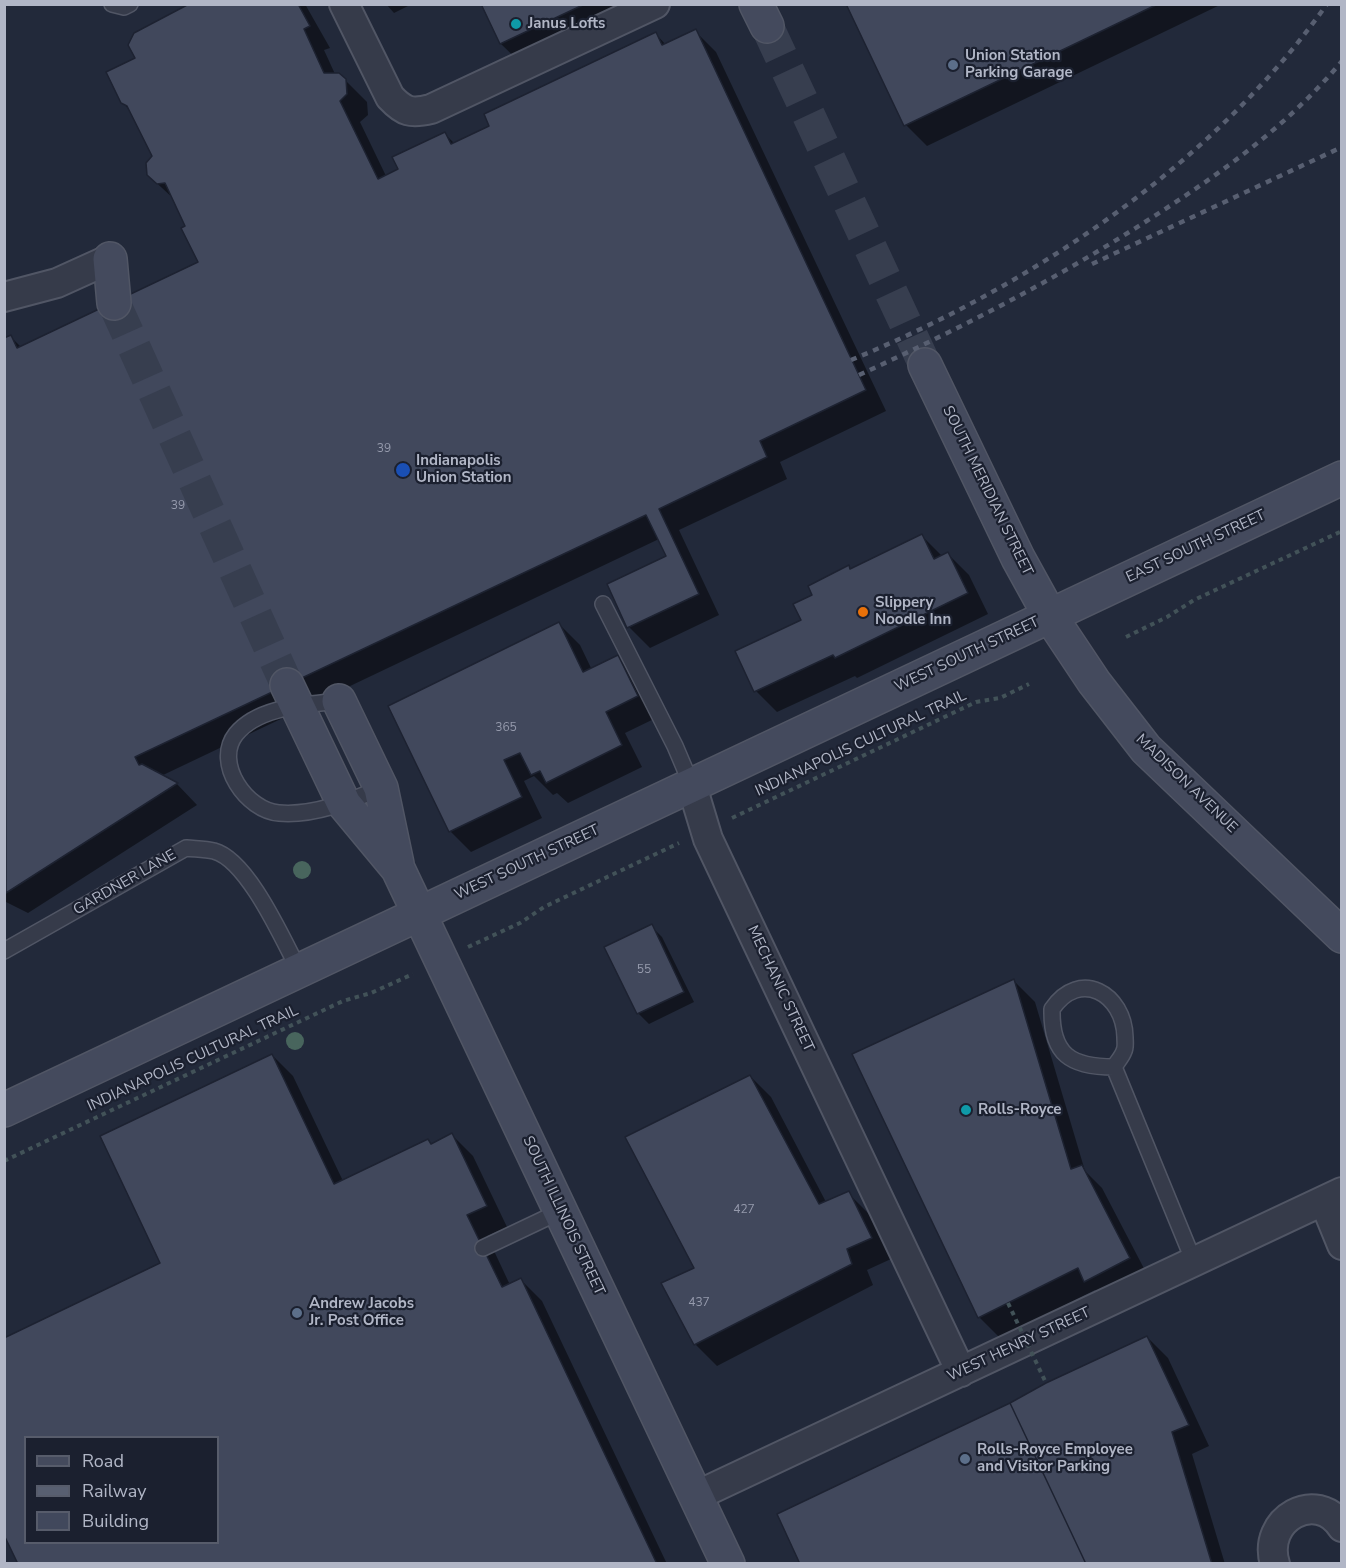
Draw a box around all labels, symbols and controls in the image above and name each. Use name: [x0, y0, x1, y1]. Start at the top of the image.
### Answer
place label: Janus Lofts: [528, 15, 605, 33]
marker: Janus Lofts: [509, 17, 523, 31]
place label: Union Station Parking Garage: [965, 47, 1073, 82]
marker: Union Station Parking Garage: [946, 58, 960, 72]
street label: SOUTH MERIDIAN STREET: [938, 403, 1036, 579]
house number: 39: [377, 442, 391, 456]
place label: Indianapolis Union Station: [416, 452, 511, 487]
marker: Indianapolis Union Station: [394, 461, 412, 479]
house number: 39: [171, 499, 185, 513]
street label: EAST SOUTH STREET: [1123, 507, 1269, 587]
place label: Slippery Noodle Inn: [875, 594, 951, 629]
marker: Slippery Noodle Inn: [856, 605, 870, 619]
street label: WEST SOUTH STREET: [892, 614, 1042, 696]
street label: INDIANAPOLIS CULTURAL TRAIL: [753, 687, 969, 801]
house number: 365: [495, 721, 517, 735]
street label: MADISON AVENUE: [1131, 731, 1241, 837]
street label: WEST SOUTH STREET: [452, 822, 602, 904]
street label: GARDNER LANE: [71, 846, 179, 920]
street label: MECHANIC STREET: [743, 923, 817, 1055]
house number: 55: [637, 963, 651, 977]
street label: INDIANAPOLIS CULTURAL TRAIL: [85, 1002, 301, 1116]
place label: Rolls-Royce: [978, 1101, 1061, 1119]
marker: Rolls-Royce: [959, 1103, 973, 1117]
street label: SOUTH ILLINOIS STREET: [518, 1133, 608, 1299]
house number: 427: [733, 1203, 755, 1217]
place label: Andrew Jacobs Jr. Post Office: [309, 1295, 414, 1330]
house number: 437: [688, 1296, 710, 1310]
street label: WEST HENRY STREET: [945, 1304, 1093, 1386]
marker: Andrew Jacobs Jr. Post Office: [290, 1306, 304, 1320]
legend: [24, 1436, 219, 1544]
place label: Rolls-Royce Employee and Visitor Parking: [977, 1441, 1133, 1476]
text: Road: [82, 1449, 124, 1473]
marker: Rolls-Royce Employee and Visitor Parking: [958, 1452, 972, 1466]
text: Railway: [82, 1479, 147, 1503]
text: Building: [82, 1509, 149, 1533]

